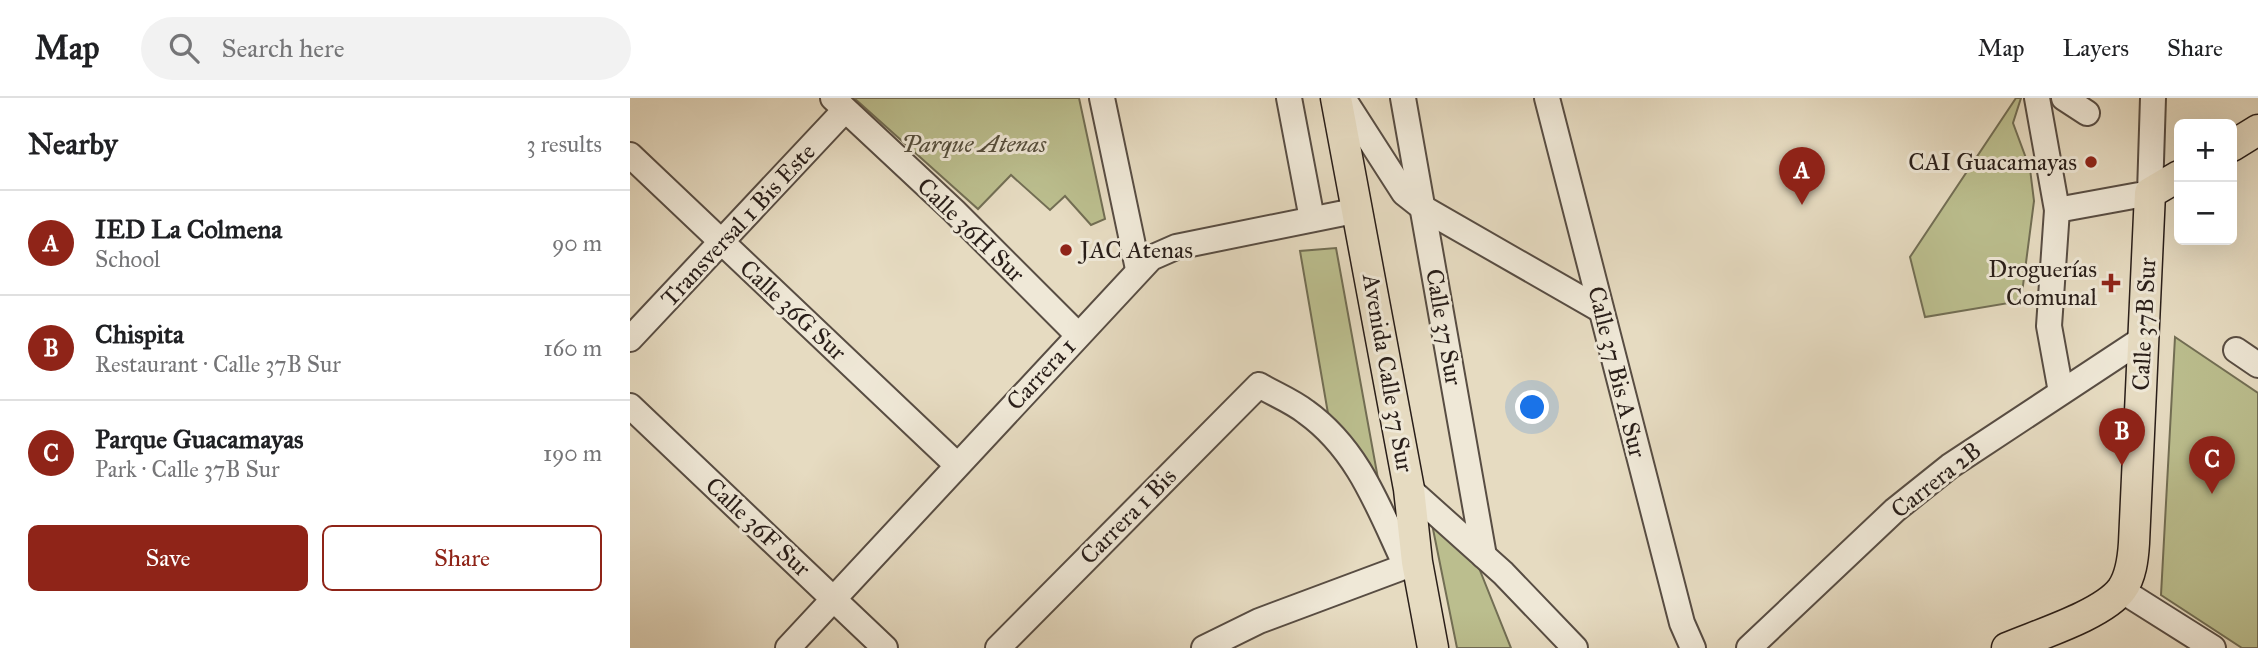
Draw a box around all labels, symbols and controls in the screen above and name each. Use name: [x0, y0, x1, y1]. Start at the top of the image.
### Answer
search box: [141, 17, 631, 80]
text: Map: [35, 28, 99, 68]
icon: search: [165, 29, 203, 67]
text: Search here: [221, 32, 345, 64]
text: Map: [1978, 33, 2025, 63]
text: Layers: [2063, 33, 2129, 63]
text: Share: [2167, 33, 2223, 63]
map controls: [2174, 119, 2237, 245]
button: +: [2174, 119, 2237, 182]
text: Nearby: [28, 126, 118, 162]
park label: Parque Atenas: [902, 129, 1047, 159]
text: 3 results: [526, 130, 602, 158]
street label: Transversal 1 Bis Este: [654, 137, 822, 313]
pin: A: [1779, 147, 1825, 205]
place label: CAI Guacamayas: [1908, 147, 2077, 177]
marker: CAI Guacamayas: [2083, 154, 2099, 170]
street label: Calle 36H Sur: [911, 171, 1031, 289]
button: −: [2174, 182, 2237, 245]
text: IED La Colmena: [95, 213, 282, 245]
text: A: [43, 229, 59, 257]
text: 90 m: [552, 229, 602, 257]
place label: JAC Atenas: [1077, 235, 1193, 265]
marker: JAC Atenas: [1058, 242, 1074, 258]
text: School: [95, 245, 160, 273]
street label: Calle 36G Sur: [733, 253, 853, 367]
place label: Droguerías Comunal: [1988, 254, 2097, 312]
street label: Calle 37B Sur: [2126, 257, 2162, 391]
street label: Calle 37 Sur: [1419, 266, 1469, 388]
street label: Avenida Calle 37 Sur: [1356, 270, 1420, 475]
marker: Droguerías Comunal: [2103, 275, 2119, 291]
street label: Calle 37 Bis A Sur: [1581, 283, 1653, 461]
text: Chispita: [95, 318, 184, 350]
street label: Carrera 1: [1000, 332, 1082, 416]
text: B: [43, 334, 59, 362]
text: 160 m: [544, 334, 602, 362]
text: Restaurant · Calle 37B Sur: [95, 350, 341, 378]
your location: [1515, 390, 1549, 424]
pin: B: [2099, 408, 2145, 466]
text: Parque Guacamayas: [95, 423, 304, 455]
street label: Carrera 2B: [1885, 435, 1987, 525]
pin: C: [2189, 436, 2235, 494]
text: C: [43, 439, 59, 467]
text: 190 m: [543, 439, 602, 467]
text: Park · Calle 37B Sur: [95, 455, 280, 483]
street label: Carrera 1 Bis: [1073, 461, 1183, 571]
street label: Calle 36F Sur: [699, 471, 817, 583]
button: Save: [28, 525, 308, 591]
button: Share: [322, 525, 602, 591]

